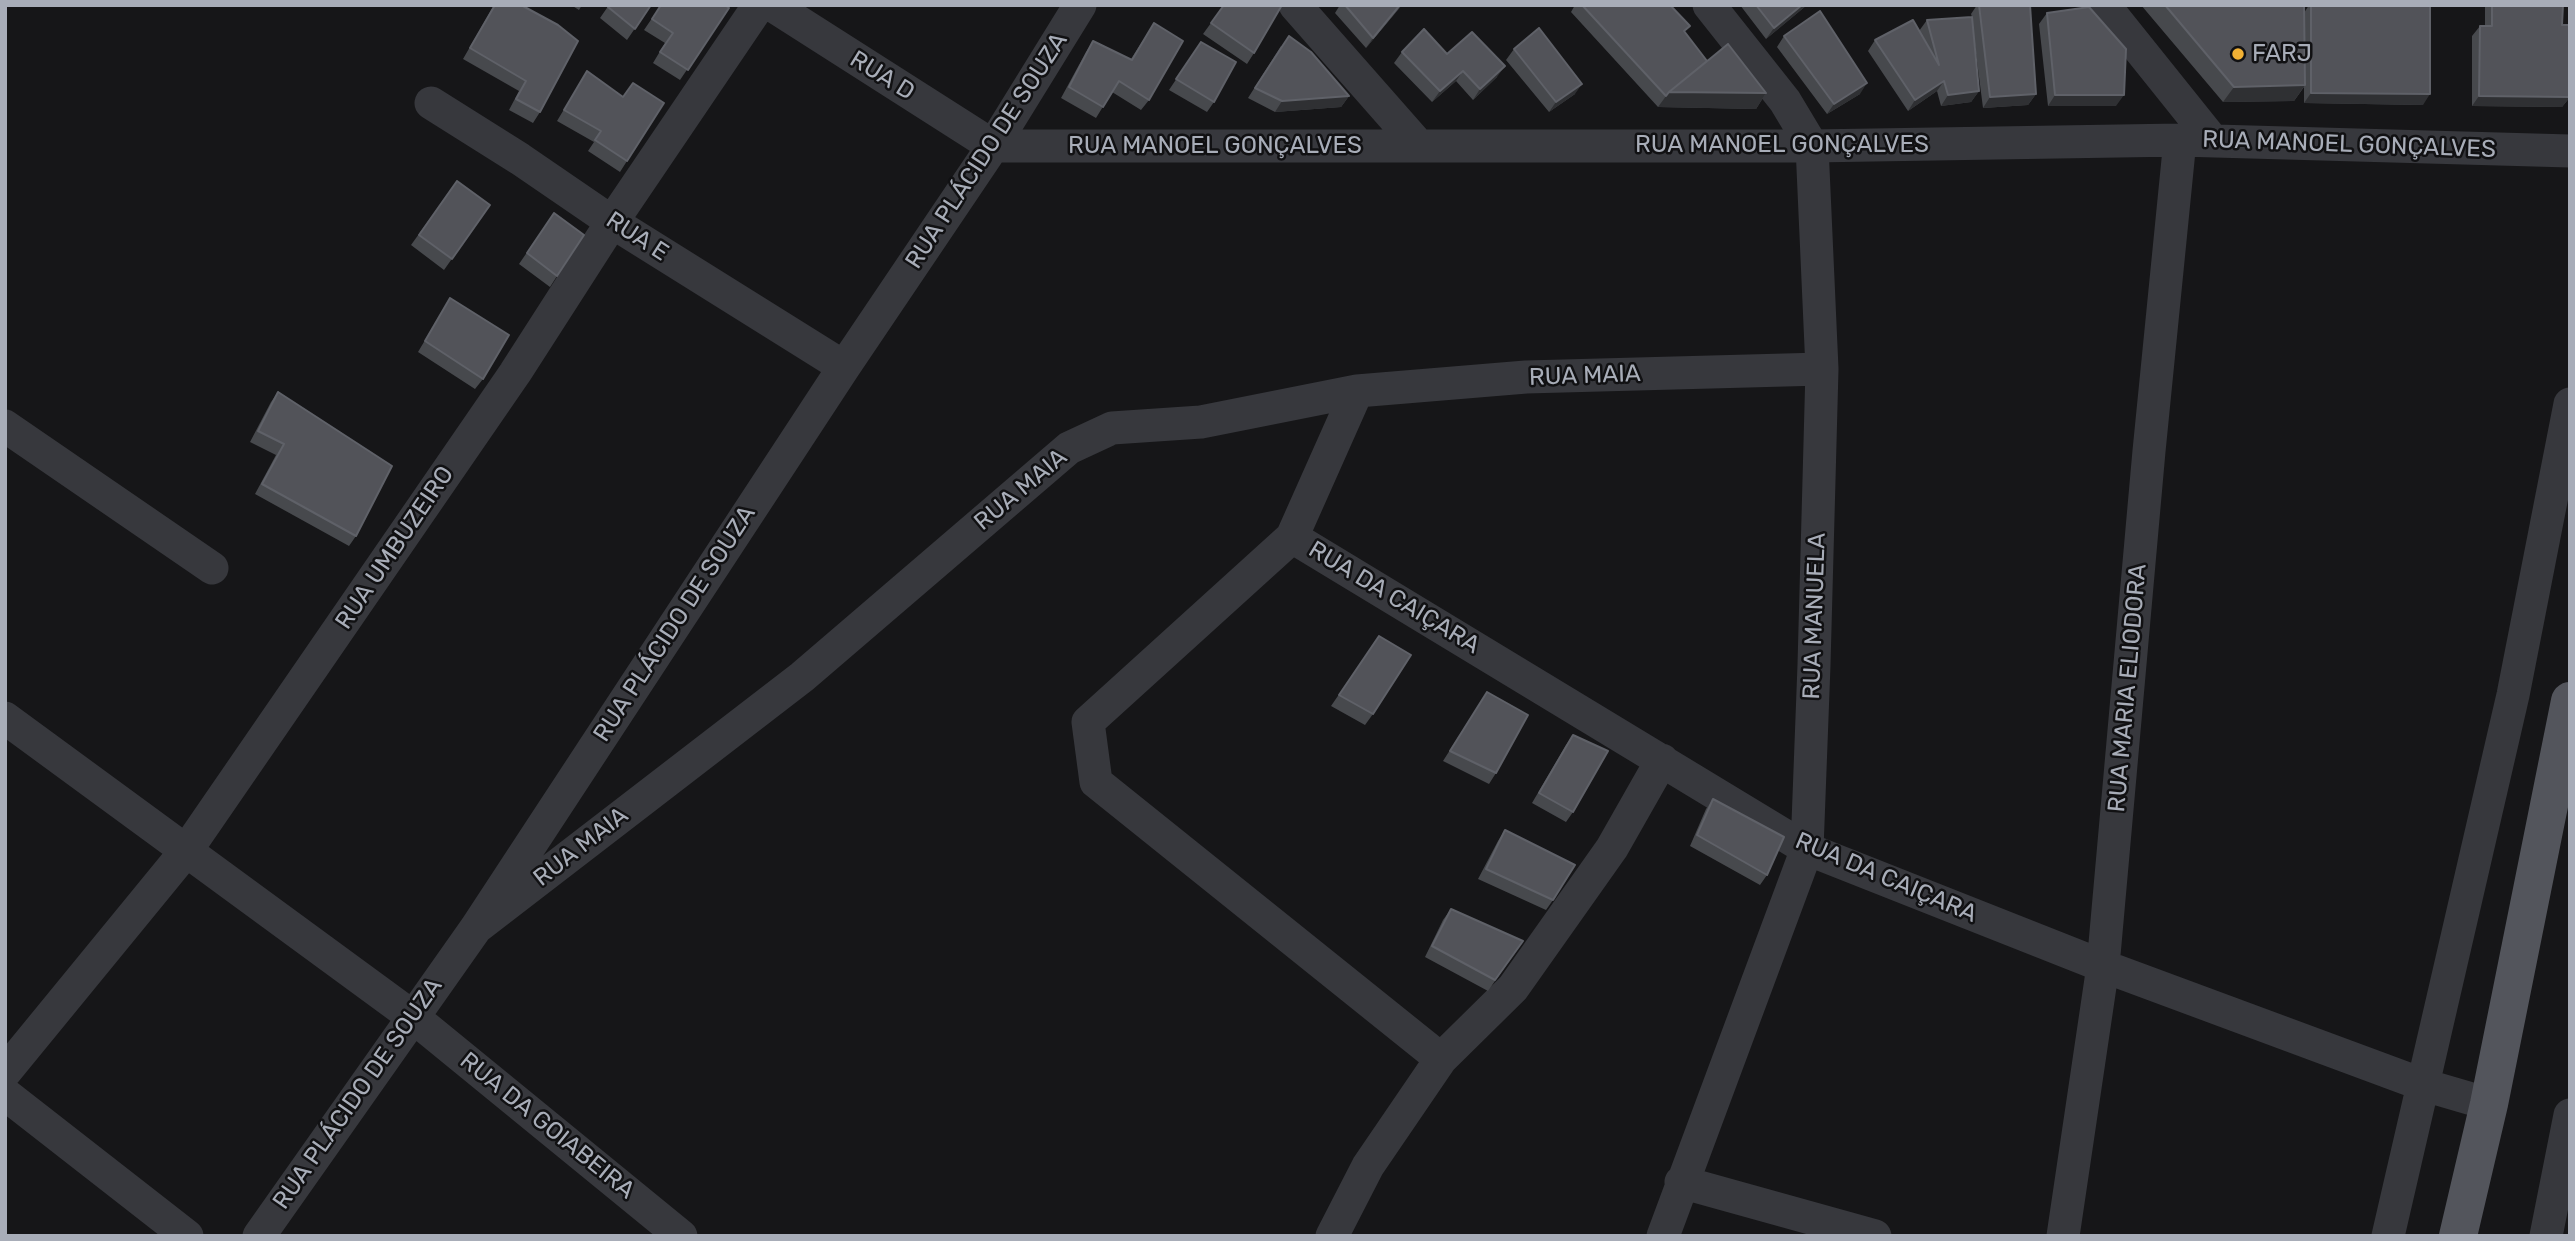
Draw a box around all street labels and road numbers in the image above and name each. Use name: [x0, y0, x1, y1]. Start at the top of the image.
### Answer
street label: RUA PLÁCIDO DE SOUZA: [900, 28, 1074, 274]
street label: RUA D: [844, 45, 920, 107]
street label: RUA MANOEL GONÇALVES: [2202, 125, 2496, 165]
street label: RUA MANOEL GONÇALVES: [1635, 131, 1929, 159]
street label: RUA MANOEL GONÇALVES: [1068, 132, 1362, 160]
street label: RUA E: [600, 206, 674, 268]
street label: RUA MAIA: [1529, 360, 1641, 392]
street label: RUA MAIA: [969, 443, 1073, 537]
street label: RUA UMBUZEIRO: [330, 461, 460, 635]
street label: RUA PLÁCIDO DE SOUZA: [588, 501, 762, 747]
street label: RUA MANUELA: [1798, 532, 1832, 700]
street label: RUA DA CAIÇARA: [1303, 536, 1485, 660]
street label: RUA MARIA ELIODORA: [2103, 563, 2153, 813]
street label: RUA MAIA: [528, 801, 634, 893]
street label: RUA DA CAIÇARA: [1791, 827, 1981, 929]
street label: RUA PLÁCIDO DE SOUZA: [267, 973, 449, 1215]
street label: RUA DA GOIABEIRA: [454, 1047, 640, 1205]

